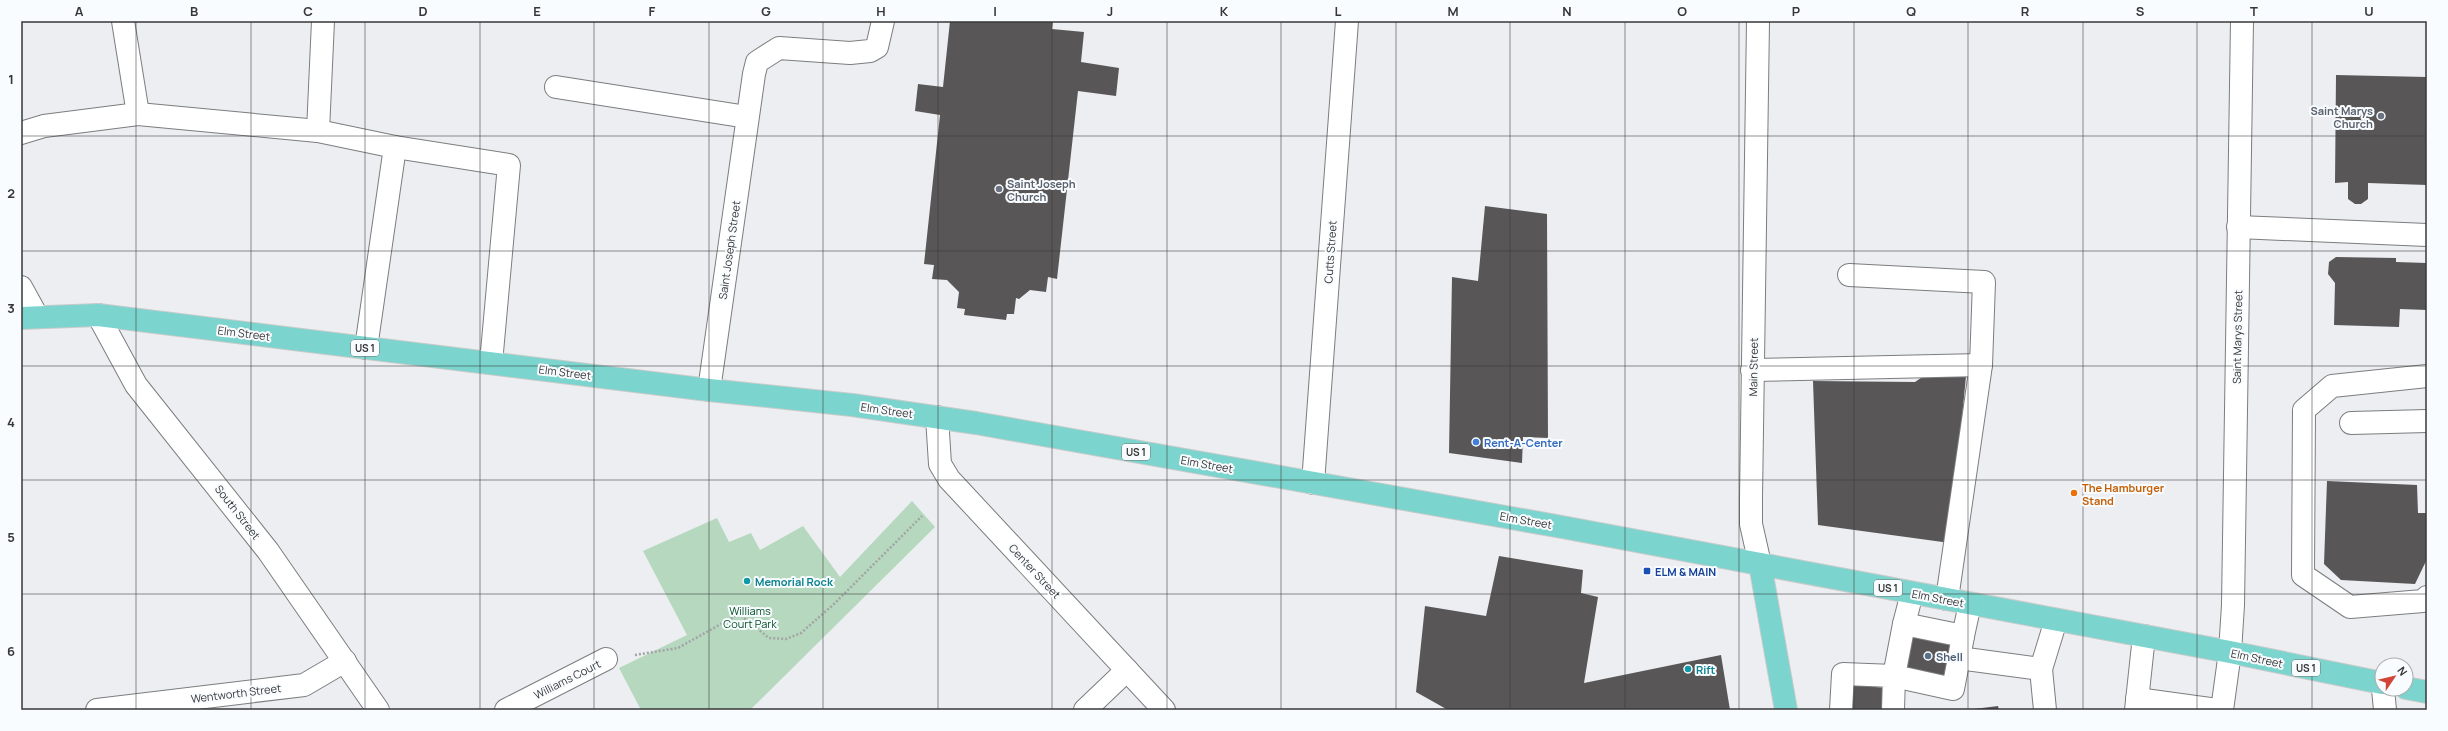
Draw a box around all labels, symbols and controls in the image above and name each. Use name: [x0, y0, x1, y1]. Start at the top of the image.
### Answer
text: A: [75, 2, 84, 20]
text: B: [190, 2, 198, 20]
text: C: [303, 2, 313, 20]
text: D: [418, 2, 428, 20]
text: E: [533, 2, 541, 20]
text: F: [649, 2, 656, 20]
text: G: [761, 2, 771, 20]
text: H: [876, 2, 886, 20]
text: I: [993, 2, 997, 20]
text: J: [1107, 2, 1113, 20]
text: K: [1220, 2, 1229, 20]
text: L: [1335, 2, 1342, 20]
text: M: [1447, 2, 1459, 20]
text: N: [1562, 2, 1572, 20]
text: O: [1677, 2, 1687, 20]
text: P: [1792, 2, 1800, 20]
text: Q: [1906, 2, 1916, 20]
text: R: [2021, 2, 2030, 20]
text: S: [2136, 2, 2145, 20]
text: T: [2250, 2, 2258, 20]
text: U: [2364, 2, 2374, 20]
text: 1: [8, 70, 14, 88]
place label: Saint Marys Church: [2310, 103, 2373, 131]
marker: Saint Marys Church: [2376, 111, 2386, 121]
place label: Saint Joseph Church: [1007, 176, 1076, 204]
text: 2: [7, 184, 15, 202]
marker: Saint Joseph Church: [994, 184, 1004, 194]
street label: Saint Joseph Street: [715, 200, 743, 300]
street label: Cutts Street: [1320, 220, 1340, 284]
street label: Saint Marys Street: [2229, 290, 2245, 384]
text: 3: [7, 299, 15, 317]
street label: Elm Street: [217, 322, 271, 344]
street label: Main Street: [1745, 337, 1761, 397]
road number: US 1: [351, 340, 379, 356]
street label: Elm Street: [538, 361, 592, 383]
street label: Elm Street: [860, 399, 914, 421]
text: 4: [7, 413, 15, 431]
place label: Rent-A-Center: [1484, 435, 1563, 450]
marker: Rent-A-Center: [1471, 437, 1481, 447]
road number: US 1: [1122, 444, 1150, 460]
street label: Elm Street: [1180, 452, 1234, 476]
place label: The Hamburger Stand: [2082, 480, 2165, 508]
street label: South Street: [212, 482, 264, 542]
marker: The Hamburger Stand: [2069, 488, 2079, 498]
street label: Elm Street: [1499, 508, 1553, 532]
text: 5: [7, 528, 15, 546]
street label: Center Street: [1006, 540, 1064, 602]
place label: ELM & MAIN: [1655, 564, 1716, 579]
marker: ELM & MAIN: [1642, 566, 1652, 576]
place label: Memorial Rock: [755, 574, 834, 589]
marker: Memorial Rock: [742, 576, 752, 586]
road number: US 1: [1874, 580, 1902, 596]
street label: Elm Street: [1911, 586, 1965, 610]
park label: Williams Court Park: [723, 603, 777, 631]
text: 6: [7, 642, 15, 660]
street label: Elm Street: [2230, 645, 2284, 671]
place label: Shell: [1936, 649, 1963, 664]
marker: Shell: [1923, 651, 1933, 661]
street label: Williams Court: [531, 656, 603, 702]
north arrow: [2374, 657, 2414, 697]
road number: US 1: [2292, 660, 2320, 676]
place label: Rift: [1696, 662, 1716, 677]
text: N: [2394, 663, 2411, 679]
marker: Rift: [1683, 664, 1693, 674]
street label: Wentworth Street: [190, 680, 282, 706]

